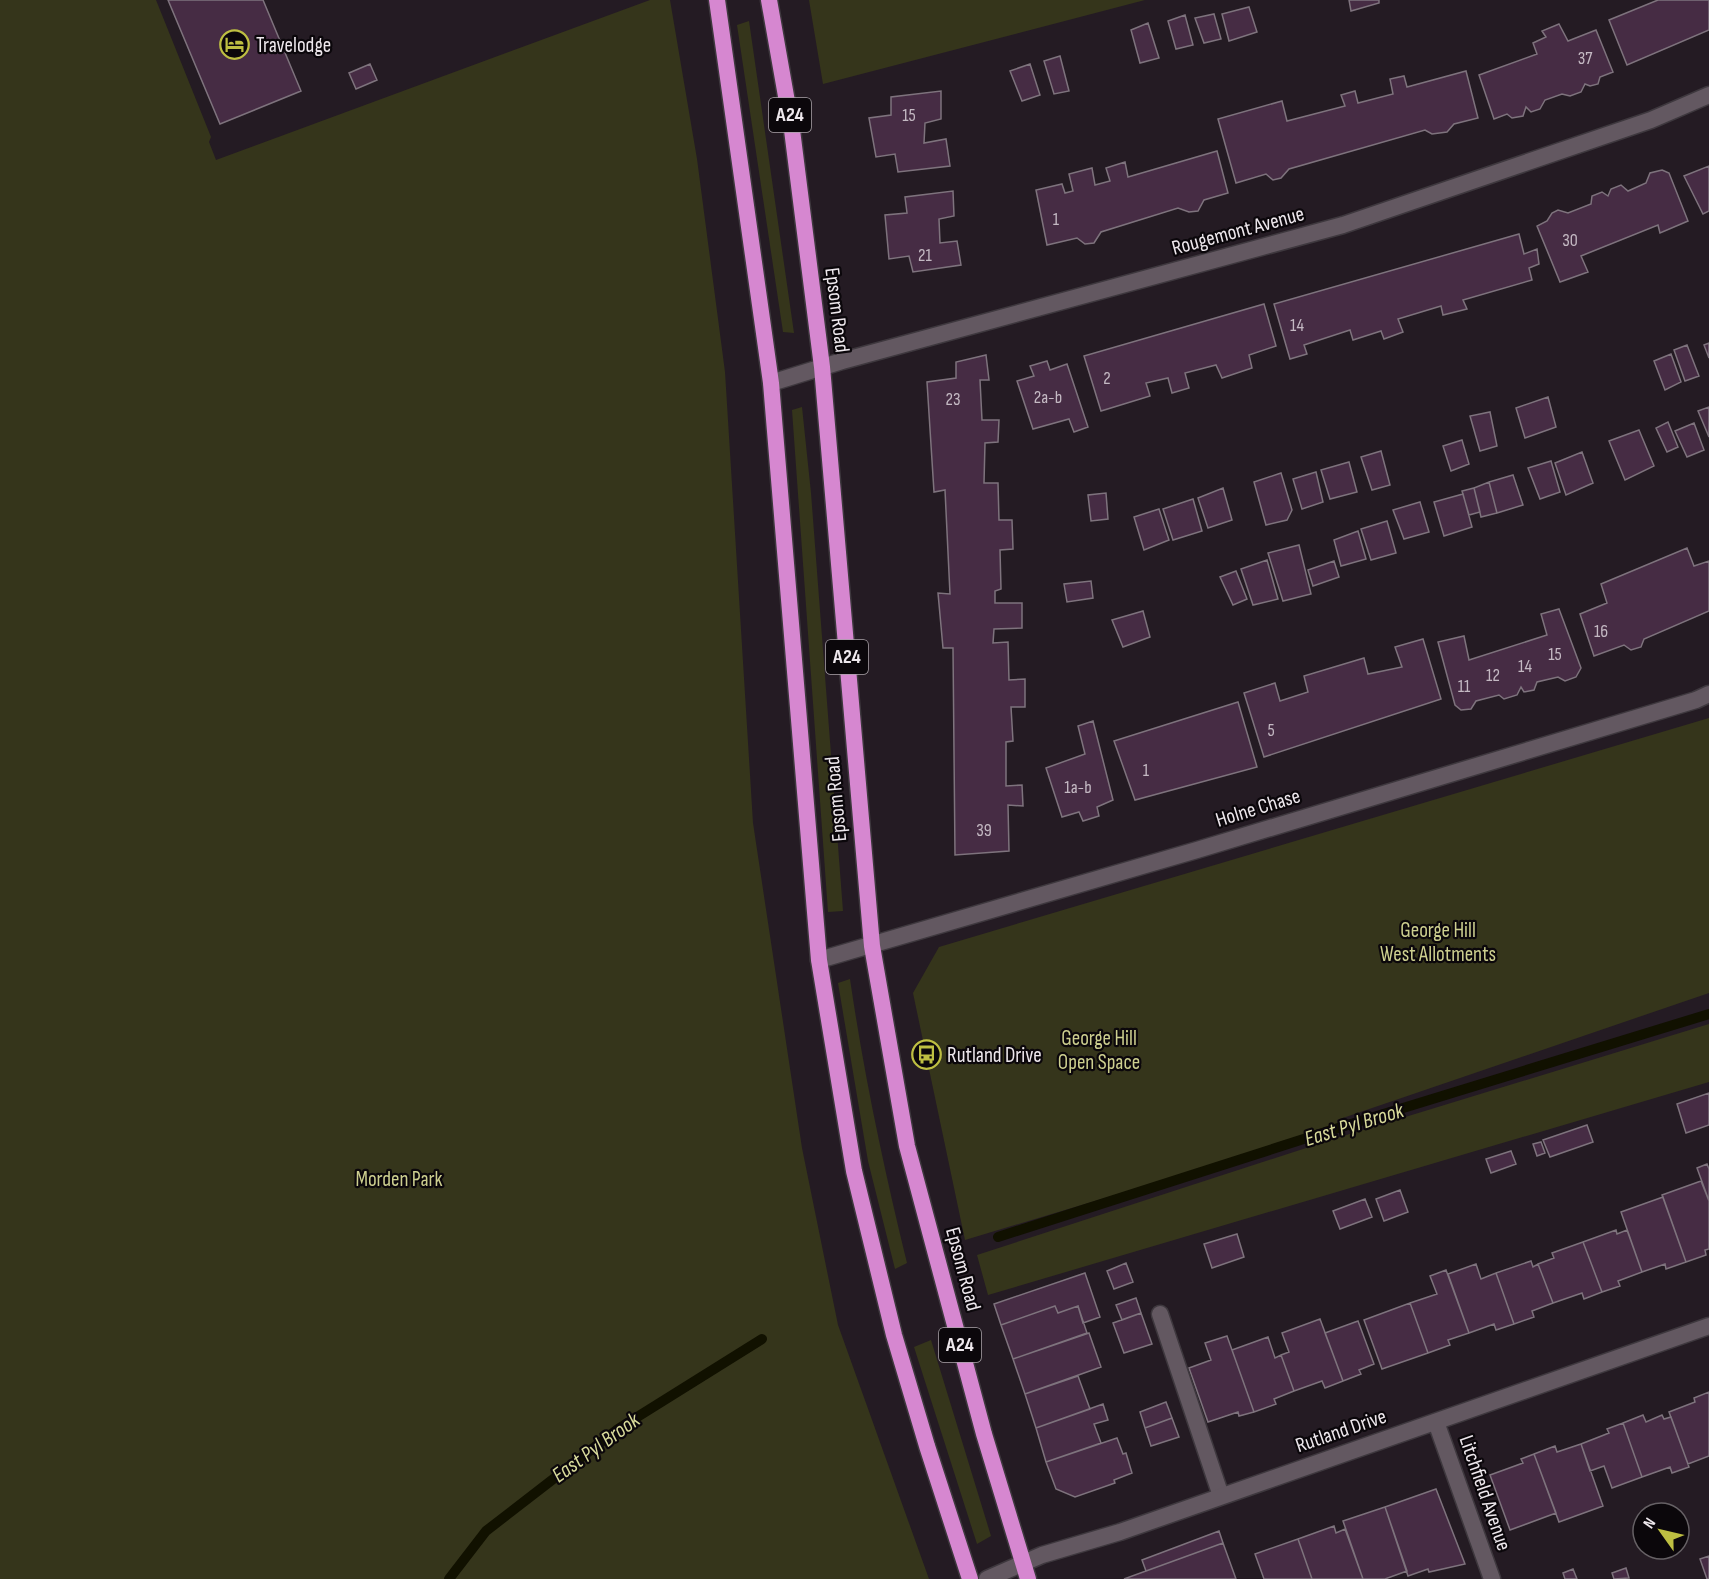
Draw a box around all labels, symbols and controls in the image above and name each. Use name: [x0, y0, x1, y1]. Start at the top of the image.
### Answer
hotel icon: Travelodge: [219, 29, 251, 61]
place label: Travelodge: [256, 33, 331, 58]
house number: 37: [1578, 48, 1593, 69]
road number: A24: [769, 98, 811, 132]
house number: 15: [902, 105, 916, 126]
street label: Rougemont Avenue: [1169, 201, 1307, 261]
house number: 1: [1053, 209, 1060, 230]
house number: 30: [1562, 230, 1578, 251]
house number: 21: [918, 245, 933, 266]
street label: Epsom Road: [819, 266, 855, 354]
house number: 14: [1290, 315, 1304, 336]
house number: 2: [1103, 368, 1111, 389]
house number: 2a-b: [1034, 387, 1062, 408]
house number: 23: [946, 389, 961, 410]
house number: 16: [1594, 621, 1608, 642]
road number: A24: [826, 640, 868, 674]
house number: 15: [1548, 644, 1562, 665]
house number: 14: [1518, 656, 1532, 677]
house number: 12: [1486, 665, 1500, 686]
house number: 11: [1458, 676, 1471, 697]
house number: 5: [1267, 720, 1275, 741]
street label: Epsom Road: [820, 755, 852, 843]
house number: 1: [1143, 760, 1150, 781]
house number: 1a-b: [1064, 777, 1092, 798]
street label: Holne Chase: [1213, 783, 1303, 833]
house number: 39: [976, 820, 992, 841]
park label: George Hill West Allotments: [1380, 918, 1496, 967]
park label: George Hill Open Space: [1058, 1026, 1140, 1075]
bus stop icon: Rutland Drive: [910, 1039, 942, 1071]
place label: Rutland Drive: [947, 1043, 1042, 1068]
water label: East Pyl Brook: [1301, 1097, 1408, 1153]
park label: Morden Park: [355, 1167, 443, 1192]
street label: Epsom Road: [940, 1225, 986, 1313]
road number: A24: [939, 1328, 981, 1362]
street label: Rutland Drive: [1292, 1404, 1390, 1458]
water label: East Pyl Brook: [547, 1407, 646, 1489]
street label: Litchfield Avenue: [1454, 1432, 1516, 1554]
north arrow: [1631, 1501, 1691, 1561]
text: N: [1640, 1515, 1660, 1532]

